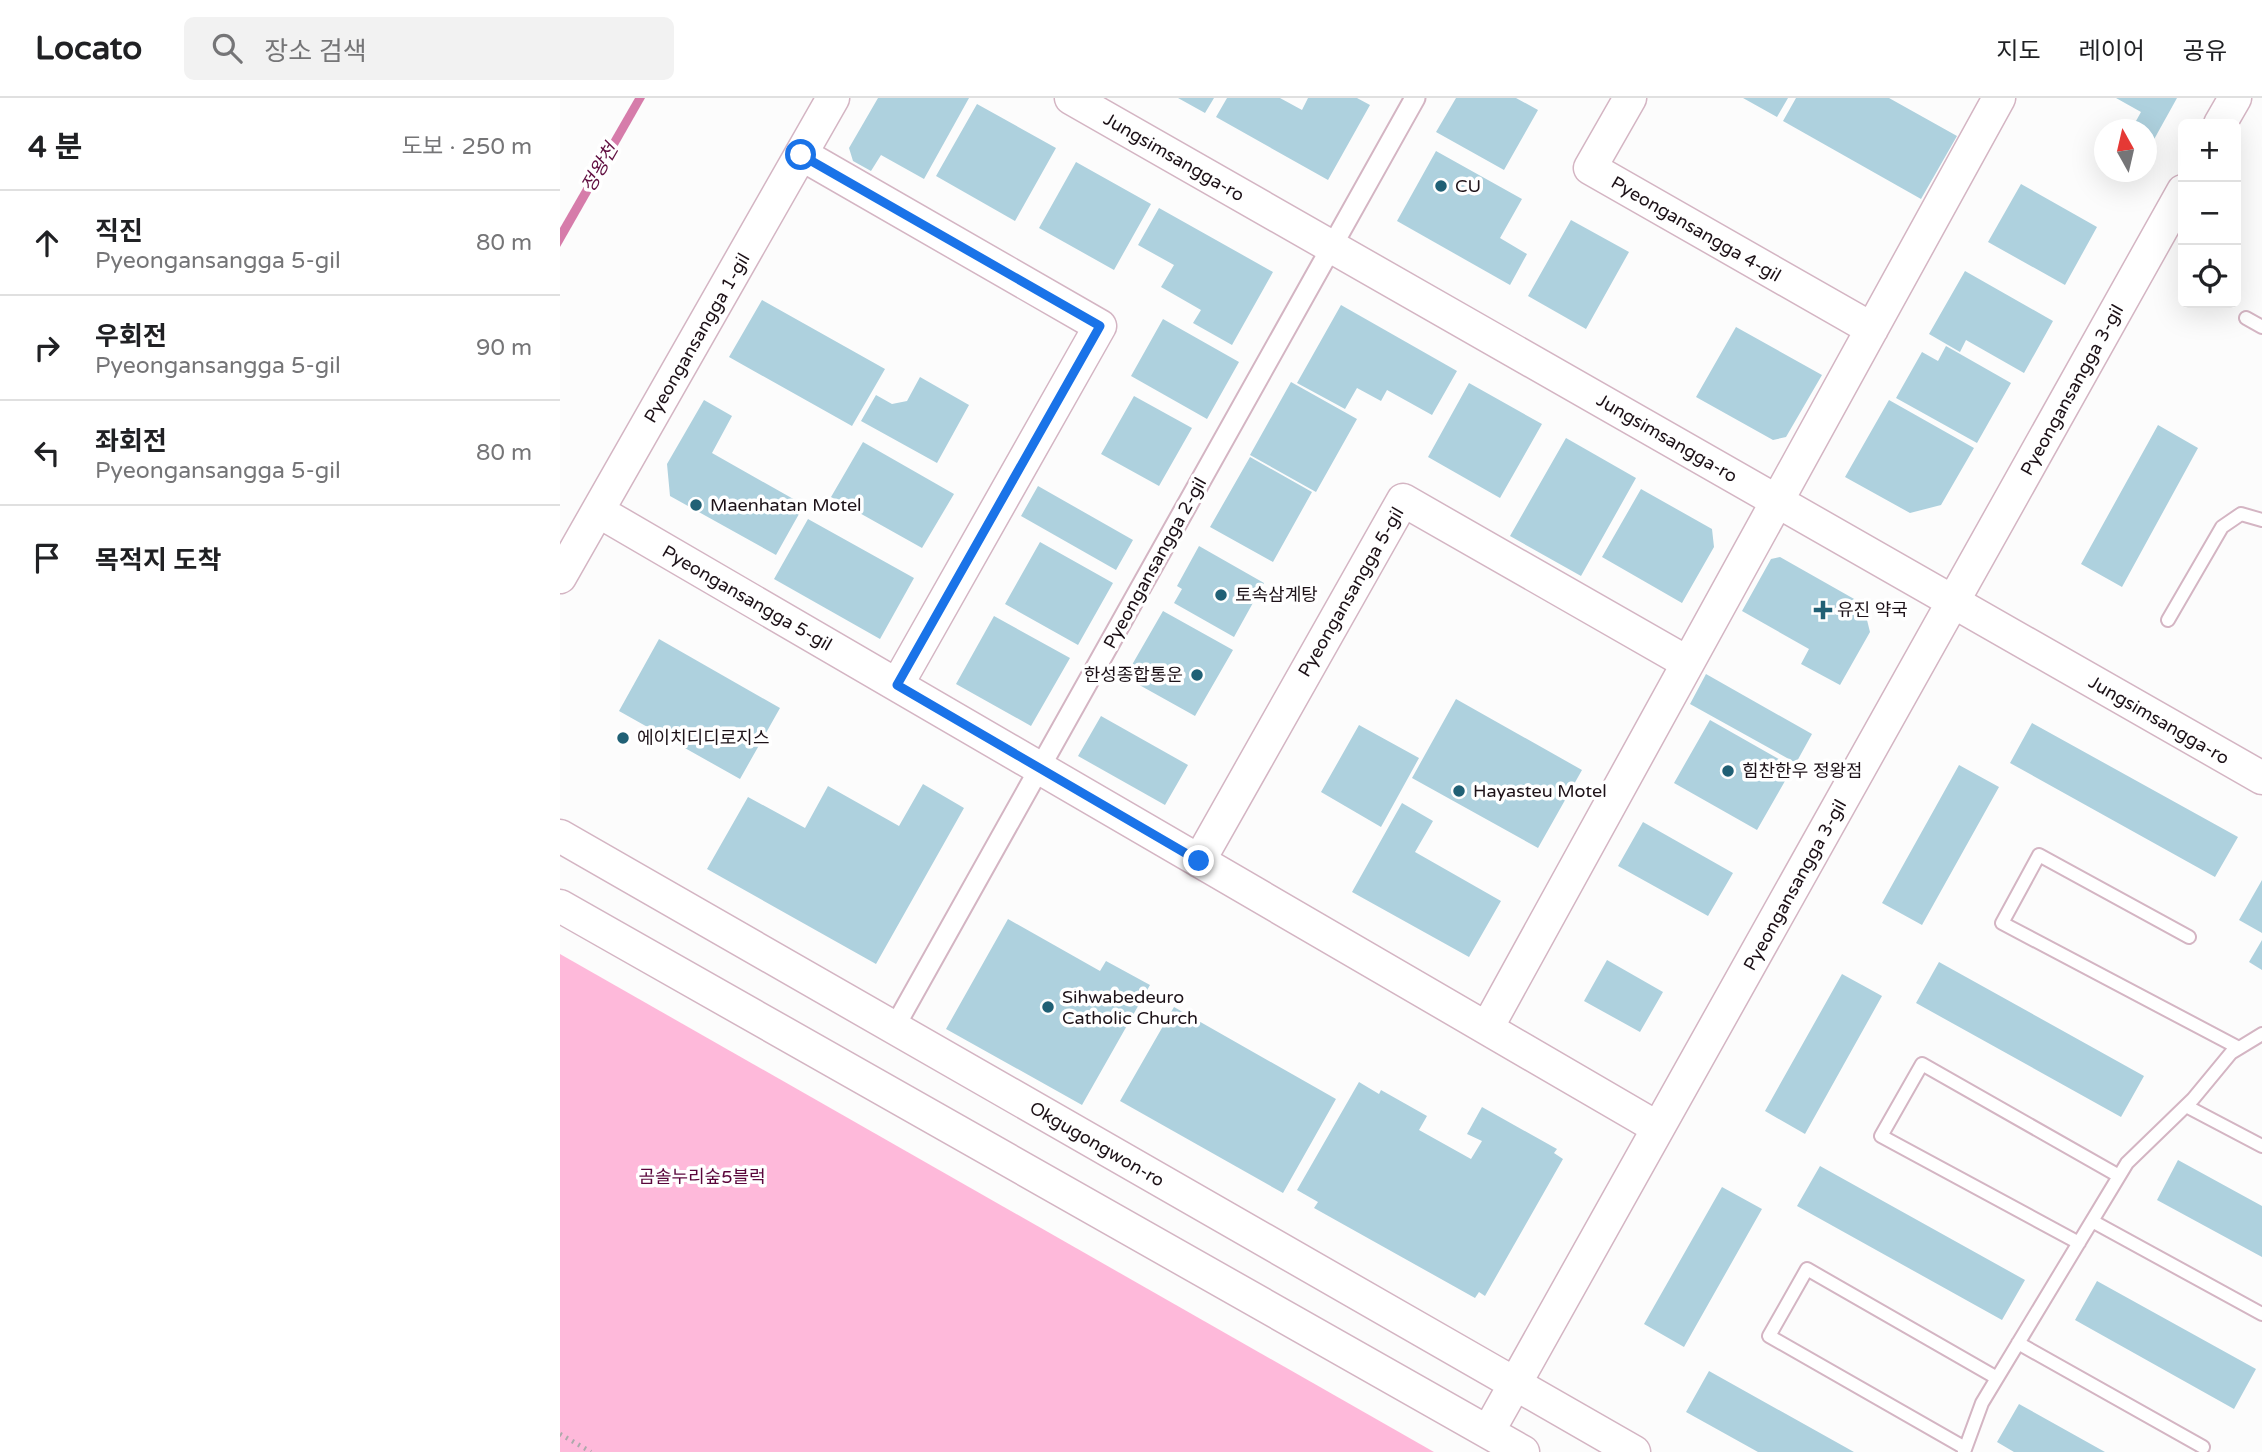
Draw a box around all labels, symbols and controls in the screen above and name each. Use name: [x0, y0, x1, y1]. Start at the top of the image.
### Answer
search box: [184, 17, 674, 80]
text: Locato: [35, 29, 142, 68]
icon: search: [208, 29, 246, 67]
text: 장소 검색: [264, 36, 367, 67]
text: 지도: [1996, 37, 2041, 66]
text: 레이어: [2079, 37, 2145, 66]
text: 공유: [2183, 37, 2227, 66]
street label: Jungsimsangga-ro: [1100, 108, 1248, 206]
north arrow: [2094, 119, 2157, 182]
map controls: [2178, 119, 2241, 308]
button: +: [2178, 119, 2241, 182]
text: 4 분: [28, 129, 82, 166]
text: 도보 · 250 m: [401, 133, 532, 161]
water label: 정왕천: [577, 138, 623, 196]
route start: [785, 139, 816, 170]
street label: Pyeongansangga 4-gil: [1607, 171, 1785, 287]
place label: CU: [1455, 175, 1481, 197]
marker: CU: [1433, 178, 1449, 194]
button: −: [2178, 182, 2241, 245]
text: 직진: [95, 216, 143, 247]
icon: ahead: [28, 224, 66, 262]
text: 80 m: [476, 229, 532, 257]
button: locate: [2178, 245, 2241, 308]
text: Pyeongansangga 5-gil: [95, 247, 341, 275]
street label: Pyeongansangga 1-gil: [639, 249, 755, 427]
street label: Pyeongansangga 3-gil: [2016, 301, 2128, 479]
text: 우회전: [95, 321, 167, 352]
icon: right: [28, 329, 66, 367]
text: 90 m: [476, 334, 532, 362]
text: Pyeongansangga 5-gil: [95, 352, 341, 380]
street label: Jungsimsangga-ro: [1593, 389, 1741, 487]
text: 좌회전: [95, 426, 167, 457]
icon: left: [28, 434, 66, 472]
text: 80 m: [476, 439, 532, 467]
text: Pyeongansangga 5-gil: [95, 457, 341, 485]
street label: Pyeongansangga 2-gil: [1099, 474, 1211, 652]
place label: Maenhatan Motel: [710, 494, 862, 516]
marker: Maenhatan Motel: [688, 497, 704, 513]
street label: Pyeongansangga 5-gil: [1293, 503, 1409, 681]
icon: arrive: [28, 539, 66, 577]
street label: Pyeongansangga 5-gil: [658, 540, 836, 656]
text: 목적지 도착: [95, 545, 221, 576]
place label: 토속삼계탕: [1235, 584, 1318, 606]
marker: 토속삼계탕: [1213, 587, 1229, 603]
place label: 유진 약국: [1837, 599, 1908, 621]
marker: 유진 약국: [1815, 602, 1831, 618]
place label: 한성종합통운: [1084, 664, 1183, 686]
marker: 한성종합통운: [1189, 667, 1205, 683]
street label: Jungsimsangga-ro: [2085, 671, 2233, 769]
place label: 에이치디디로지스: [637, 727, 769, 749]
marker: 에이치디디로지스: [615, 730, 631, 746]
place label: 힘찬한우 정왕점: [1742, 760, 1863, 782]
marker: 힘찬한우 정왕점: [1720, 763, 1736, 779]
place label: Hayasteu Motel: [1473, 780, 1607, 802]
marker: Hayasteu Motel: [1451, 783, 1467, 799]
street label: Pyeongansangga 3-gil: [1739, 796, 1851, 974]
route end: [1183, 845, 1214, 876]
place label: Sihwabedeuro Catholic Church: [1062, 986, 1198, 1029]
marker: Sihwabedeuro Catholic Church: [1040, 999, 1056, 1015]
street label: Okgugongwon-ro: [1026, 1096, 1168, 1192]
park label: 곰솔누리숲5블럭: [638, 1166, 766, 1188]

